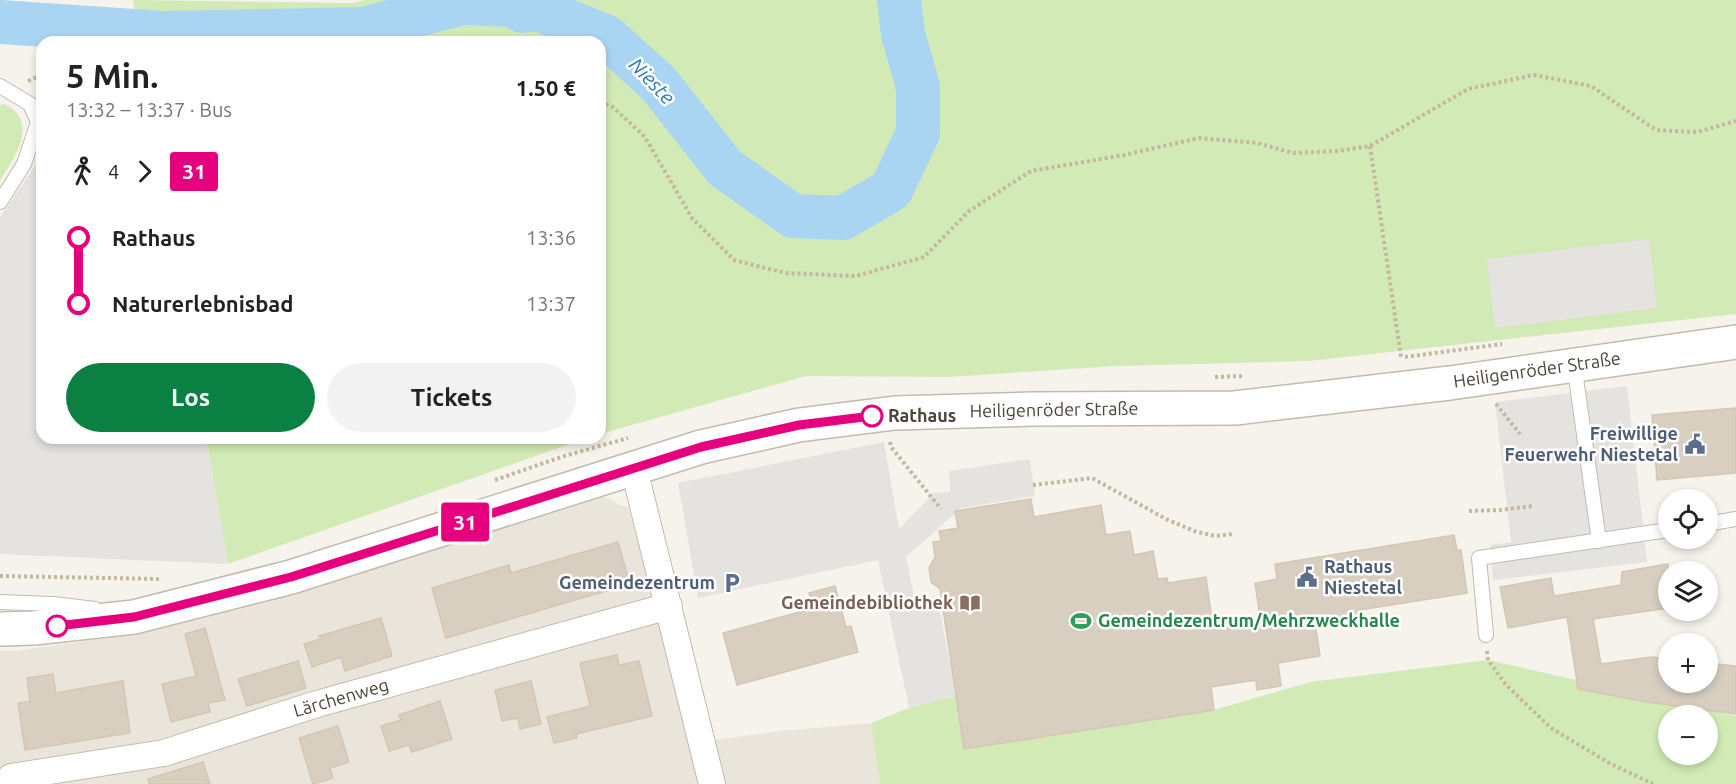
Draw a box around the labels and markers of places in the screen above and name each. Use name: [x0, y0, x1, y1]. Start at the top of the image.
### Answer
marker: Rathaus: [861, 405, 883, 427]
place label: Rathaus: [888, 405, 956, 425]
place label: Freiwillige Feuerwehr Niestetal: [1505, 423, 1679, 464]
public building icon: Freiwillige Feuerwehr Niestetal: [1683, 432, 1707, 456]
place label: Rathaus Niestetal: [1324, 556, 1402, 597]
public building icon: Rathaus Niestetal: [1295, 565, 1319, 589]
parking icon: Gemeindezentrum: [720, 571, 744, 595]
place label: Gemeindezentrum: [559, 572, 715, 592]
library icon: Gemeindebibliothek: [958, 591, 982, 615]
place label: Gemeindebibliothek: [781, 592, 953, 612]
sports icon: Gemeindezentrum/Mehrzweckhalle: [1069, 609, 1093, 633]
place label: Gemeindezentrum/Mehrzweckhalle: [1098, 610, 1400, 630]
unlabelled marker: [46, 615, 68, 637]

